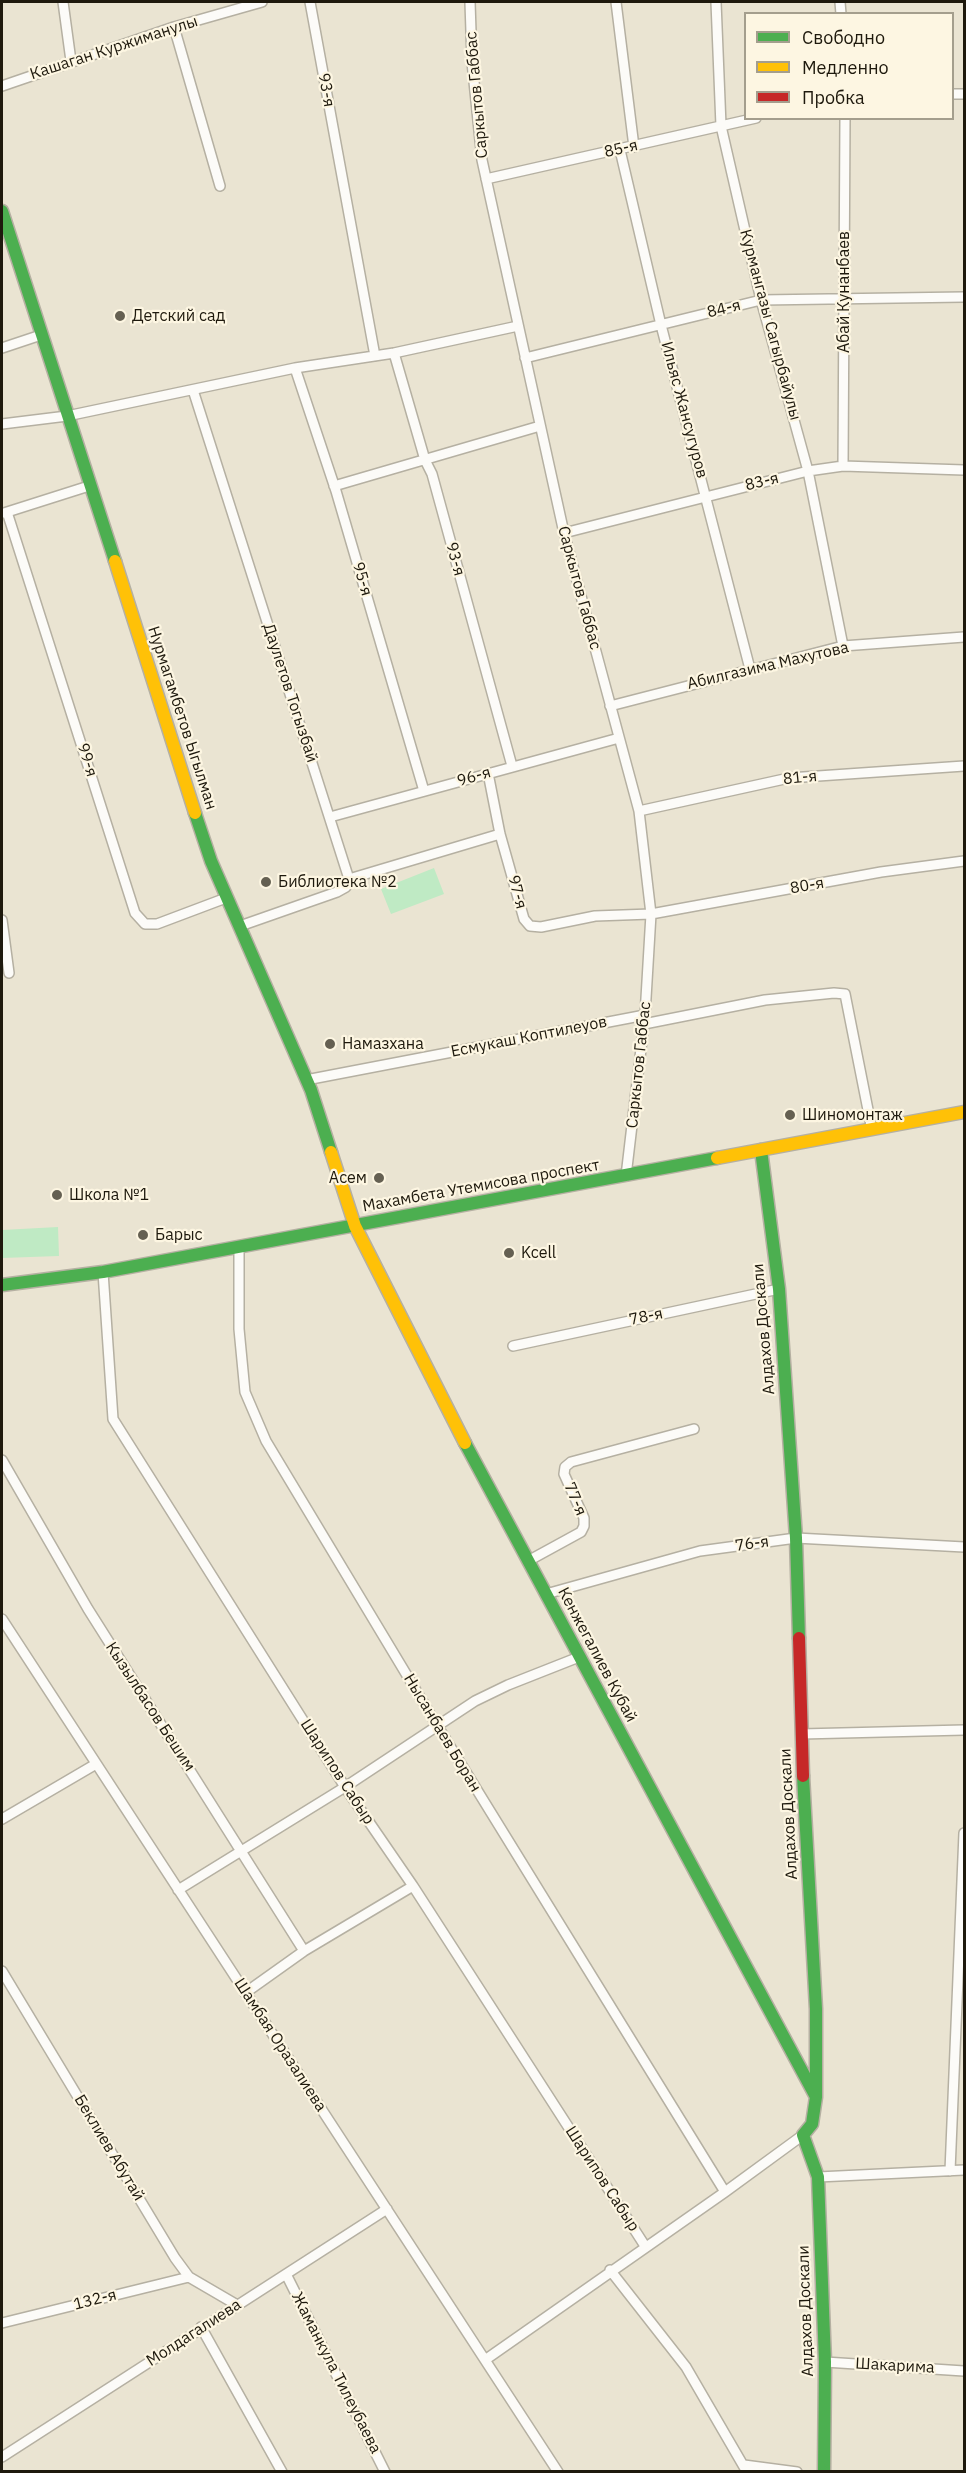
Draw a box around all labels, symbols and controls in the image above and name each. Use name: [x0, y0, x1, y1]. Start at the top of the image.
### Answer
street label: Кашаган Куржиманулы: [28, 12, 200, 84]
legend: [744, 12, 954, 120]
text: Свободно: [802, 26, 885, 49]
street label: Саркытов Габбас: [462, 31, 492, 159]
text: Медленно: [802, 56, 889, 79]
street label: 93-я: [314, 72, 338, 108]
text: Пробка: [802, 86, 865, 109]
street label: 85-я: [602, 136, 640, 162]
street label: Курмангазы Сагырбайулы: [735, 227, 805, 423]
street label: Абай Кунанбаев: [834, 231, 854, 353]
street label: 84-я: [705, 296, 743, 322]
place label: Детский сад: [132, 306, 225, 326]
marker: Детский сад: [113, 309, 127, 323]
street label: Ильяс Жансугуров: [657, 340, 711, 480]
street label: 83-я: [743, 469, 781, 495]
street label: Саркытов Габбас: [553, 524, 605, 652]
street label: 93-я: [441, 540, 469, 578]
street label: 95-я: [348, 560, 376, 598]
street label: Даулетов Тогызбай: [258, 621, 322, 765]
street label: Нурмагамбетов Ыгылман: [143, 624, 221, 812]
street label: Абилгазима Махутова: [685, 638, 851, 694]
street label: 99-я: [73, 741, 101, 779]
street label: 96-я: [455, 763, 493, 791]
street label: 81-я: [782, 767, 818, 789]
place label: Библиотека №2: [278, 872, 397, 892]
street label: 97-я: [503, 873, 531, 911]
street label: 80-я: [789, 874, 825, 898]
marker: Библиотека №2: [259, 875, 273, 889]
street label: Саркытов Габбас: [623, 1001, 655, 1129]
street label: Есмукаш Коптилеуов: [449, 1012, 609, 1062]
place label: Намазхана: [342, 1034, 424, 1054]
marker: Намазхана: [323, 1037, 337, 1051]
place label: Шиномонтаж: [802, 1105, 903, 1125]
marker: Шиномонтаж: [783, 1108, 797, 1122]
street label: Махамбета Утемисова проспект: [361, 1156, 601, 1216]
place label: Асем: [329, 1168, 367, 1188]
marker: Асем: [372, 1171, 386, 1185]
place label: Школа №1: [69, 1185, 149, 1205]
marker: Школа №1: [50, 1188, 64, 1202]
place label: Барыс: [155, 1225, 203, 1245]
marker: Барыс: [136, 1228, 150, 1242]
place label: Kcell: [521, 1243, 556, 1263]
marker: Kcell: [502, 1246, 516, 1260]
street label: Алдахов Доскали: [749, 1263, 779, 1395]
street label: 78-я: [627, 1304, 665, 1330]
street label: 77-я: [559, 1480, 591, 1518]
street label: 76-я: [734, 1532, 770, 1556]
street label: Кенжегалиев Кубай: [553, 1584, 641, 1726]
street label: Кызылбасов Бешим: [101, 1639, 199, 1775]
street label: Нысанбаев Боран: [399, 1670, 485, 1796]
street label: Шарипов Сабыр: [296, 1716, 378, 1828]
street label: Алдахов Доскали: [776, 1748, 802, 1880]
street label: Шамбая Оразалиева: [230, 1975, 330, 2115]
street label: Беклиев Абутай: [70, 2092, 148, 2204]
street label: Шарипов Сабыр: [561, 2123, 643, 2235]
street label: Алдахов Доскали: [794, 2245, 818, 2377]
street label: 132-я: [71, 2285, 119, 2315]
street label: Жаманкула Тилеубаева: [287, 2289, 385, 2457]
street label: Молдагалиева: [143, 2295, 245, 2371]
street label: Шакарима: [855, 2354, 935, 2378]

